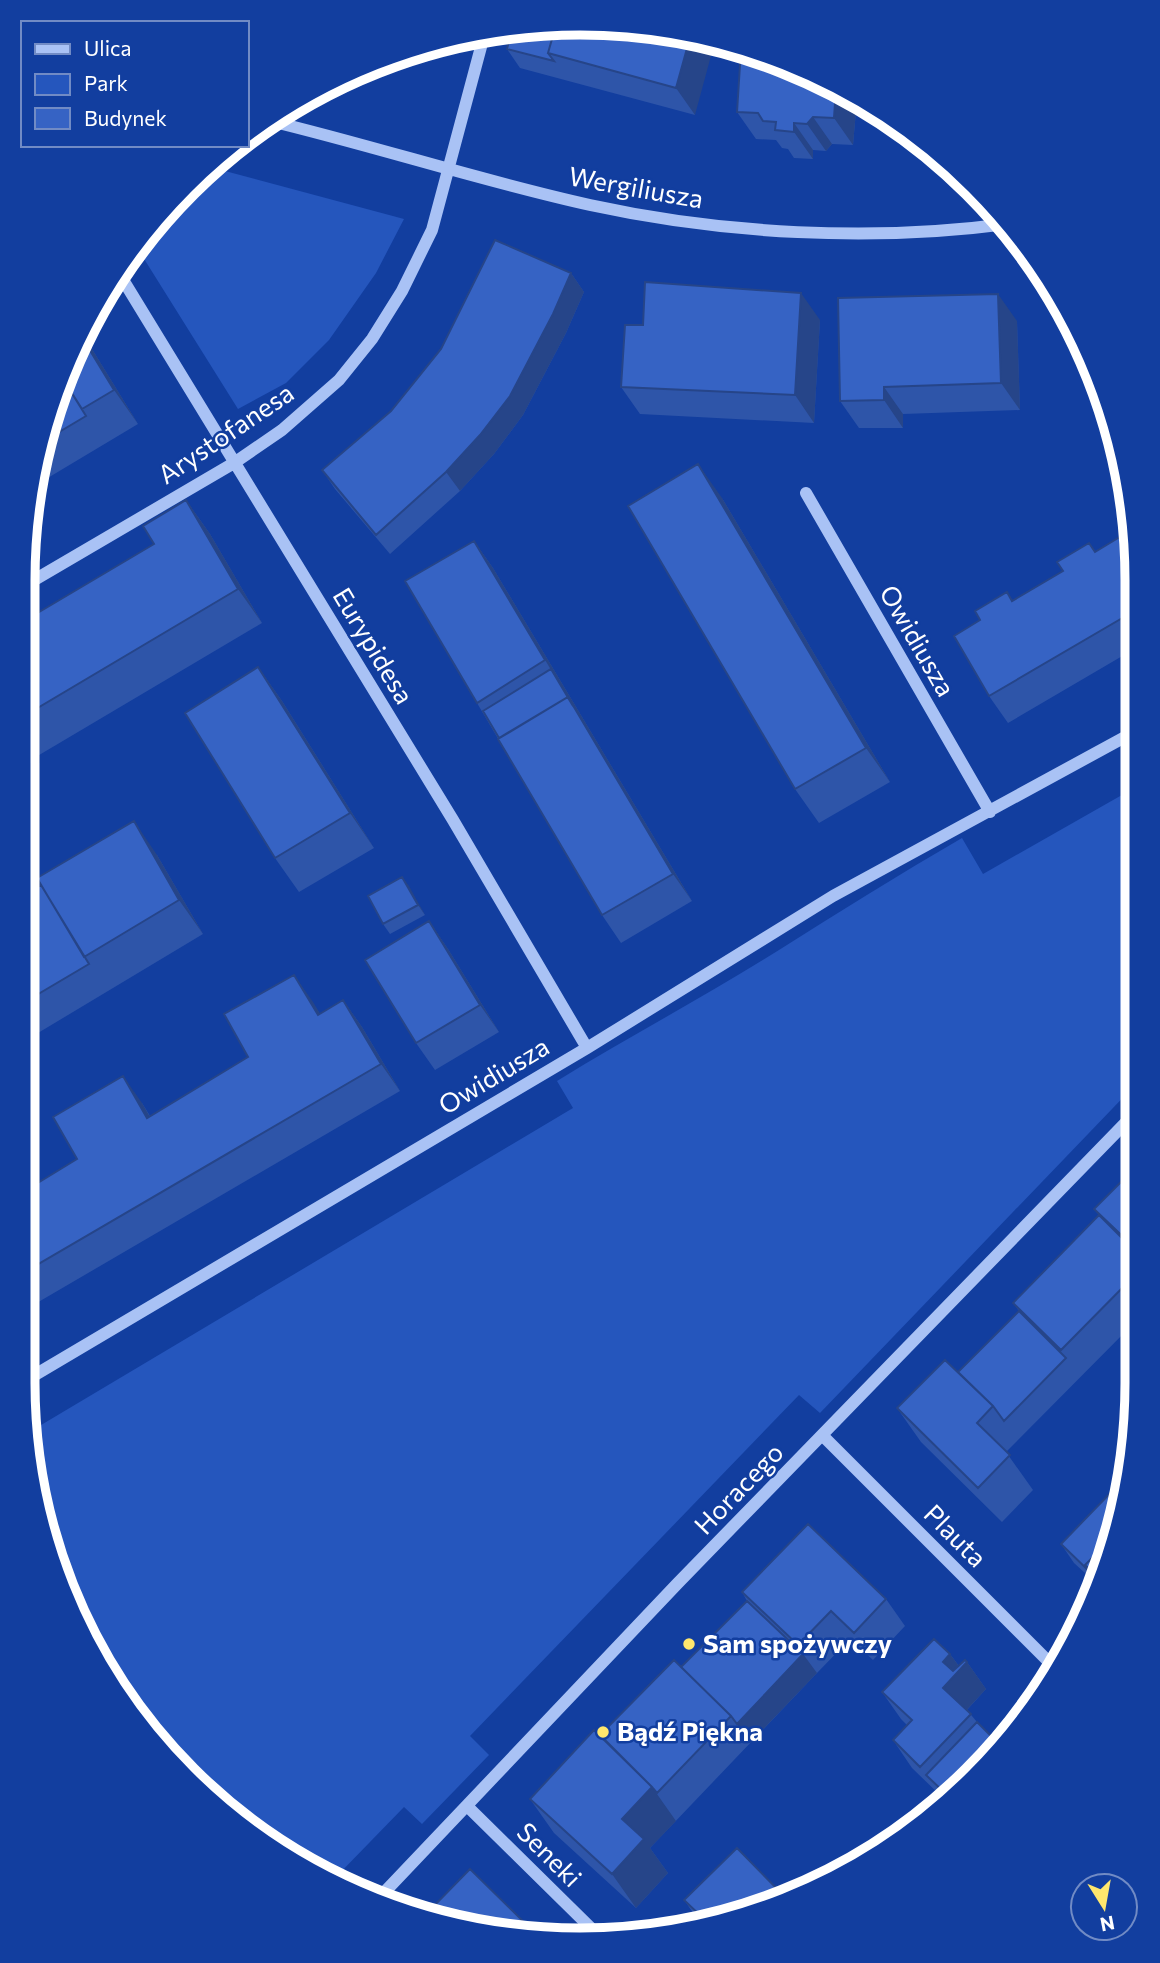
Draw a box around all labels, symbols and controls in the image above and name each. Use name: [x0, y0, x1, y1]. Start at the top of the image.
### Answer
legend: [21, 21, 248, 147]
text: Ulica: [84, 35, 131, 60]
text: Park: [84, 70, 128, 95]
text: Budynek: [84, 105, 167, 130]
street label: Wergiliusza: [567, 159, 706, 214]
street label: Arystofanesa: [151, 376, 299, 489]
street label: Owidiusza: [874, 579, 963, 701]
street label: Eurypidesa: [328, 582, 421, 709]
street label: Owidiusza: [432, 1030, 554, 1120]
street label: Horacego: [687, 1436, 789, 1540]
street label: Plauta: [918, 1497, 994, 1573]
place label: Sam spożywczy: [703, 1627, 892, 1658]
marker: Sam spożywczy: [681, 1636, 697, 1652]
place label: Bądź Piękna: [617, 1715, 763, 1746]
marker: Bądź Piękna: [595, 1724, 611, 1740]
street label: Seneki: [511, 1815, 589, 1893]
north arrow: [1069, 1872, 1139, 1942]
text: N: [1098, 1912, 1117, 1937]

